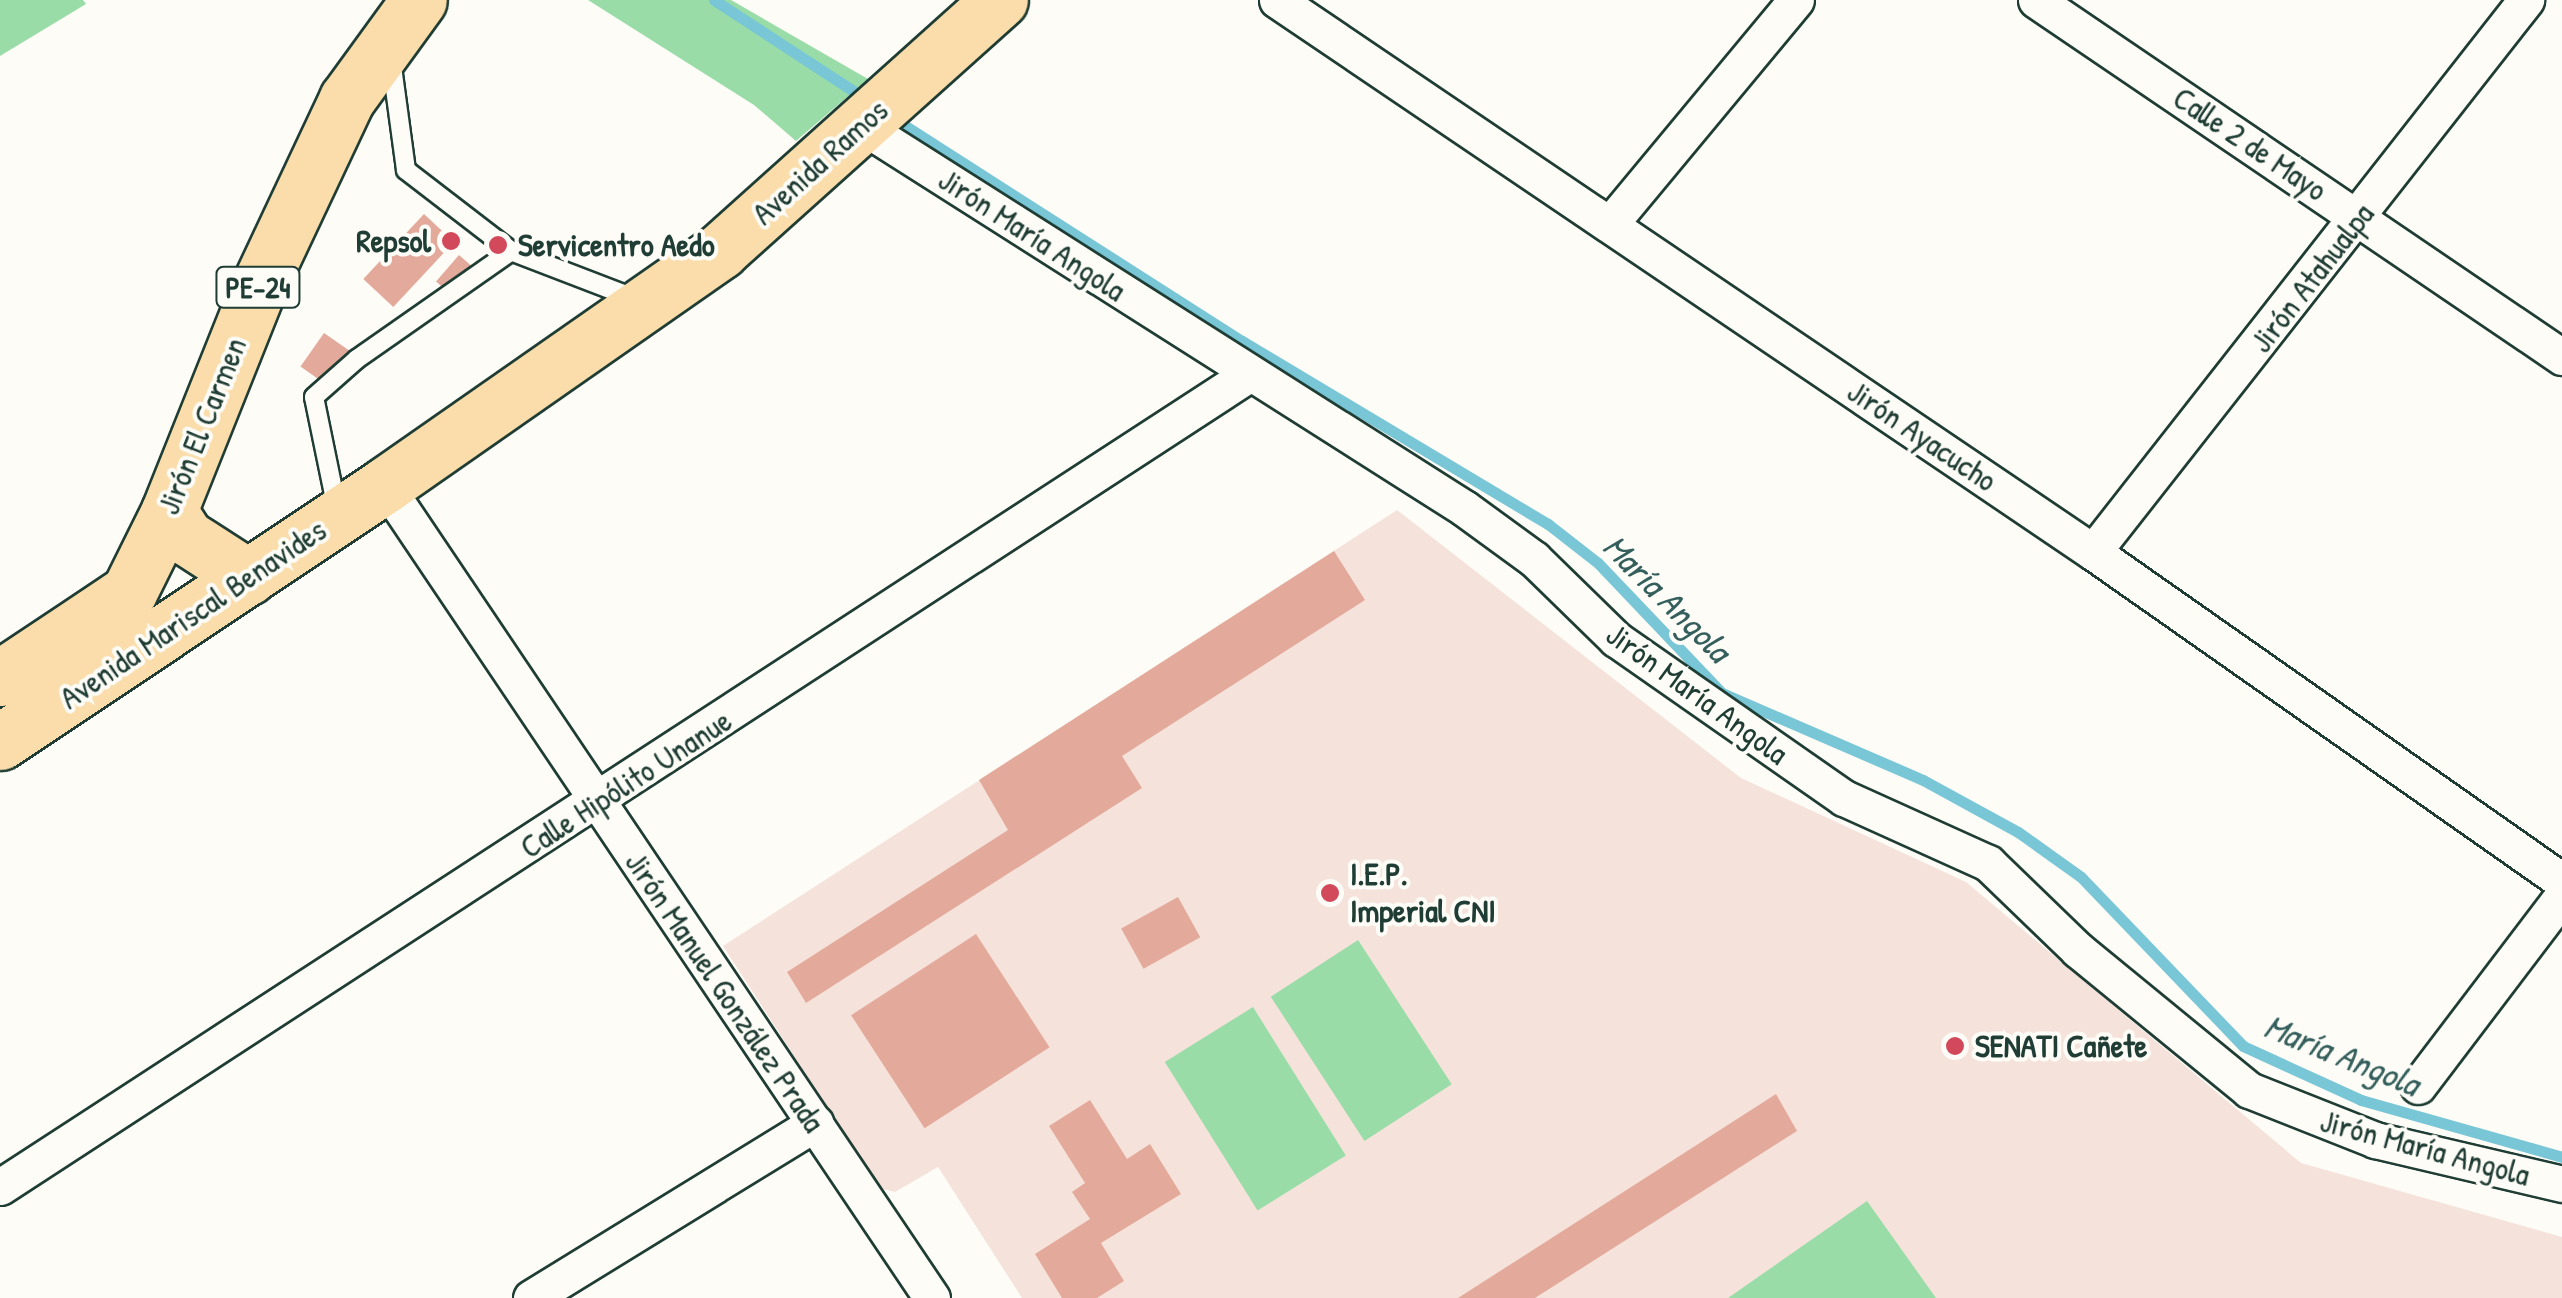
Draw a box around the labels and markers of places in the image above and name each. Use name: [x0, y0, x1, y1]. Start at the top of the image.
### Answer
place label: Repsol: [356, 222, 431, 260]
place label: Servicentro Aedo: [518, 226, 715, 264]
marker: Repsol: [440, 230, 462, 252]
marker: Servicentro Aedo: [487, 234, 509, 256]
place label: I.E.P. Imperial CNI: [1350, 856, 1496, 931]
marker: I.E.P. Imperial CNI: [1319, 882, 1341, 904]
place label: SENATI Cañete: [1975, 1027, 2147, 1065]
marker: SENATI Cañete: [1944, 1035, 1966, 1057]

